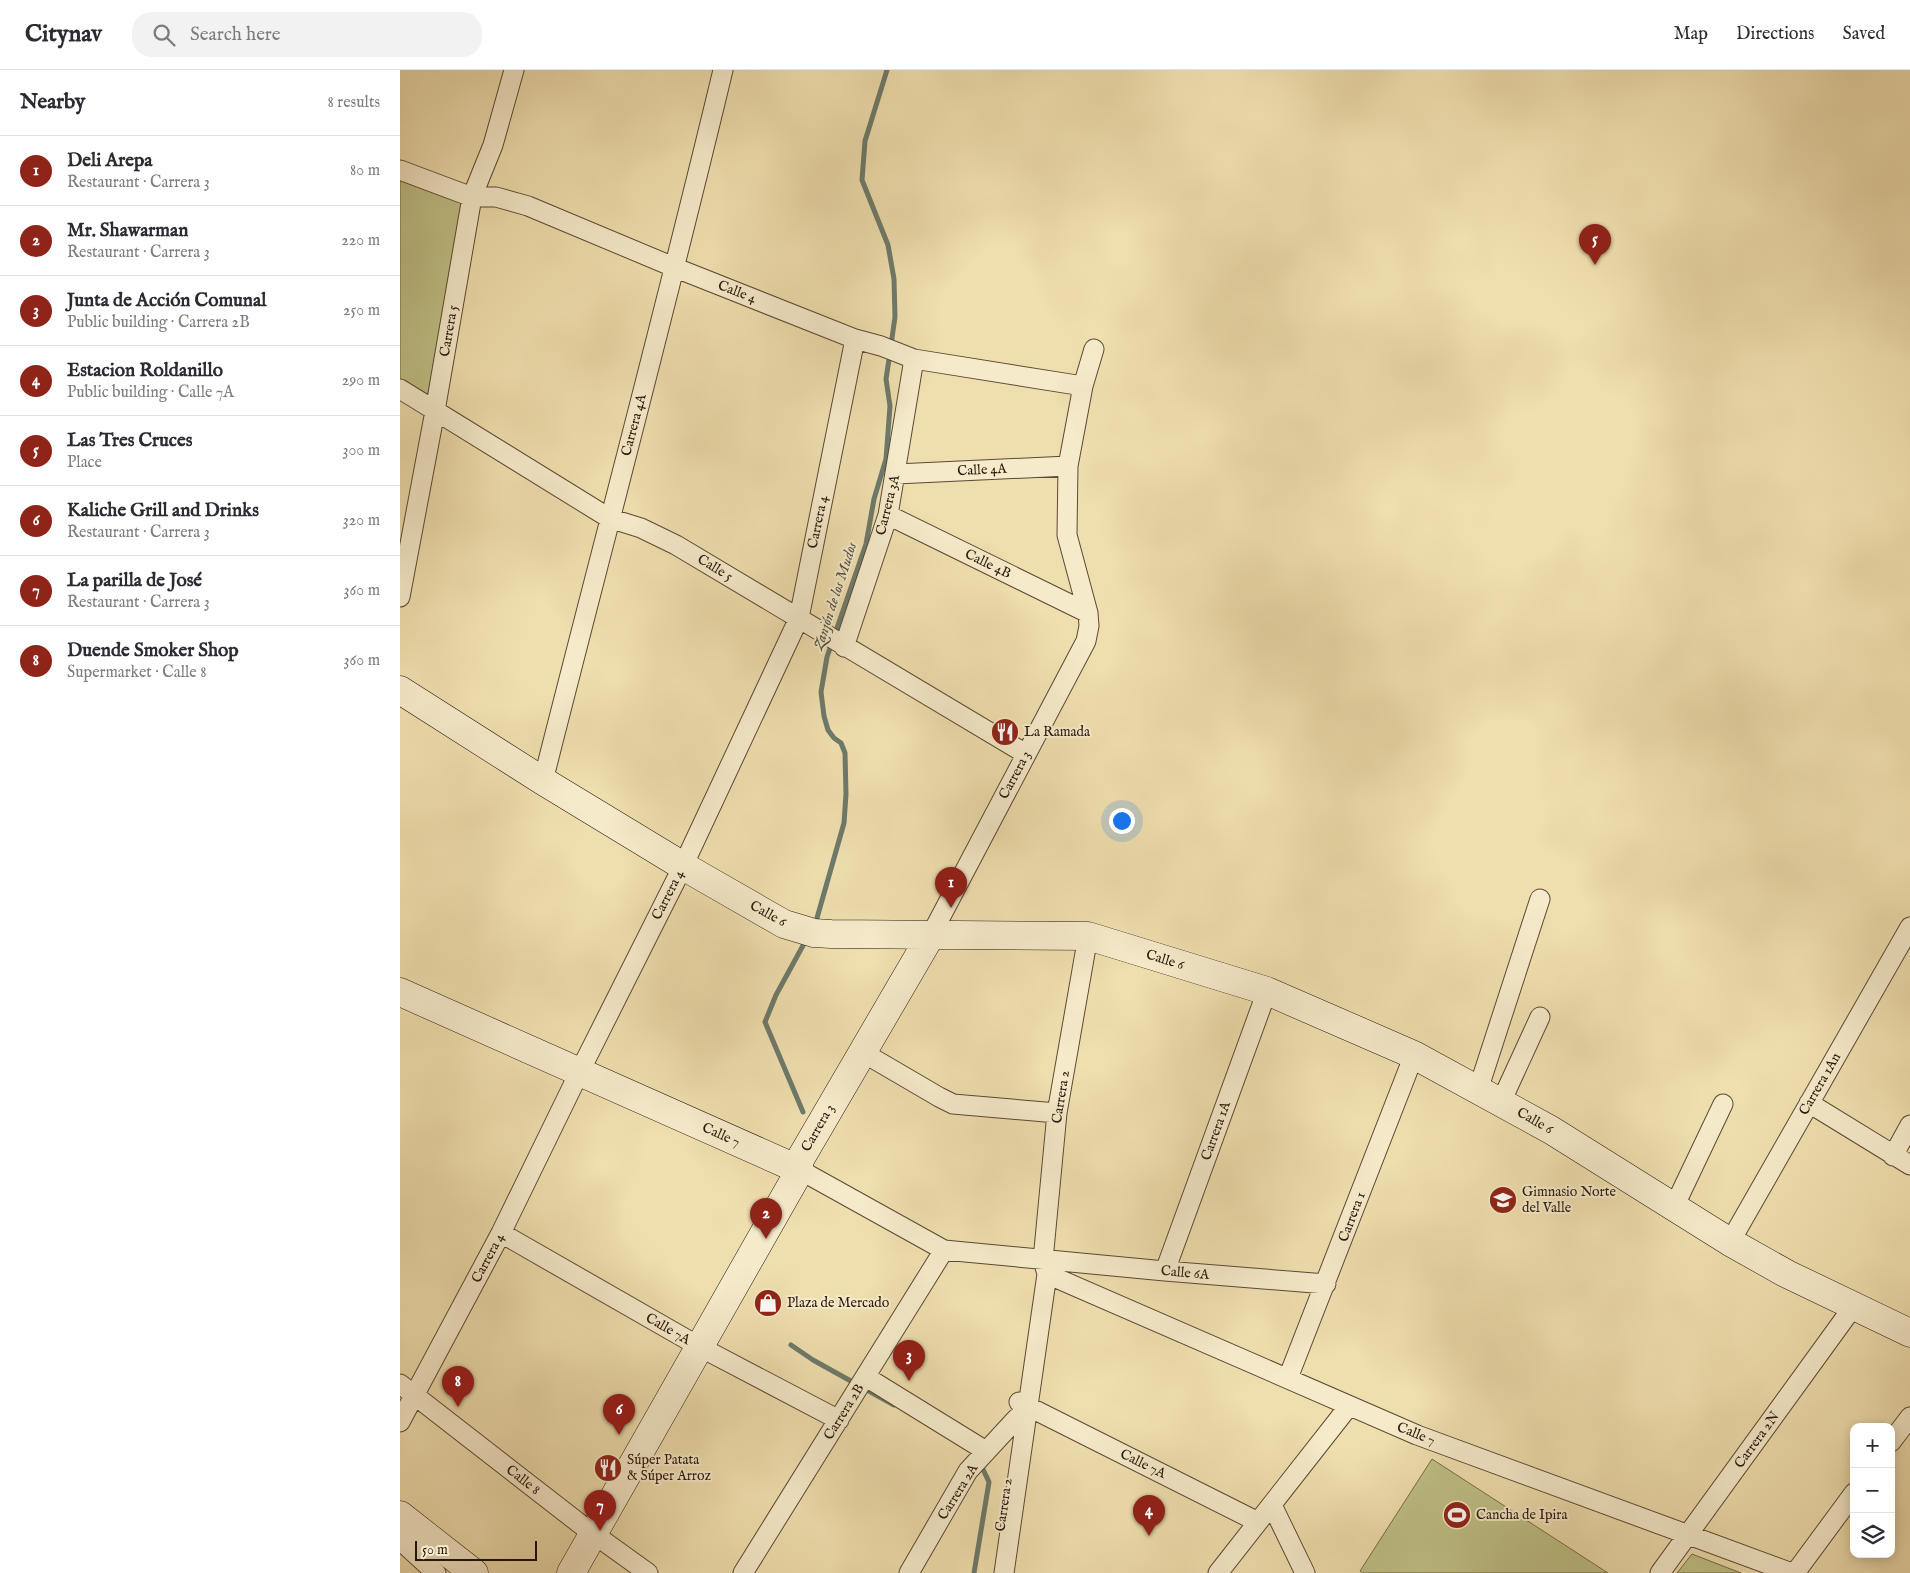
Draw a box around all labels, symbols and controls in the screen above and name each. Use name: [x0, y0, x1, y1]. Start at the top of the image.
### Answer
search box: [132, 12, 482, 57]
text: Citynav: [25, 19, 102, 50]
icon: search: [150, 21, 178, 49]
text: Search here: [190, 23, 281, 47]
text: Map: [1674, 23, 1708, 46]
text: Directions: [1736, 23, 1814, 46]
text: Saved: [1842, 23, 1885, 46]
text: Nearby: [20, 89, 85, 116]
text: 8 results: [328, 93, 380, 113]
text: Deli Arepa: [67, 149, 152, 173]
text: 1: [33, 161, 39, 181]
text: 80 m: [350, 161, 380, 181]
text: Restaurant · Carrera 3: [67, 173, 210, 193]
text: Mr. Shawarman: [67, 219, 188, 243]
pin: 5: [1579, 224, 1611, 265]
text: 2: [32, 231, 40, 251]
text: 220 m: [341, 231, 380, 251]
text: Restaurant · Carrera 3: [67, 243, 210, 263]
street label: Calle 4: [715, 276, 759, 308]
text: Junta de Acción Comunal: [67, 289, 266, 313]
text: 3: [33, 301, 39, 321]
text: 250 m: [343, 301, 380, 321]
street label: Carrera 5: [436, 304, 462, 358]
text: Public building · Carrera 2B: [67, 313, 250, 333]
text: Estacion Roldanillo: [67, 359, 223, 383]
text: 4: [32, 371, 40, 391]
text: 290 m: [342, 371, 380, 391]
text: Public building · Calle 7A: [67, 383, 234, 403]
street label: Carrera 4A: [617, 392, 651, 458]
text: Las Tres Cruces: [67, 429, 192, 453]
text: 5: [33, 441, 39, 461]
text: 300 m: [342, 441, 380, 461]
text: Place: [67, 453, 102, 473]
street label: Calle 4A: [957, 460, 1008, 480]
street label: Carrera 3A: [872, 472, 904, 537]
street label: Carrera 4: [804, 494, 832, 550]
text: Kaliche Grill and Drinks: [67, 499, 259, 523]
text: 6: [33, 511, 39, 531]
text: 320 m: [343, 511, 380, 531]
text: Restaurant · Carrera 3: [67, 523, 210, 543]
water label: Zanjón de los Mudos: [808, 539, 863, 654]
street label: Calle 4B: [962, 545, 1014, 583]
street label: Calle 5: [694, 550, 736, 586]
text: La parilla de José: [67, 569, 202, 593]
text: 7: [32, 581, 40, 601]
text: 360 m: [344, 581, 380, 601]
text: Restaurant · Carrera 3: [67, 593, 210, 613]
text: Duende Smoker Shop: [67, 639, 239, 663]
text: 8: [33, 651, 39, 671]
text: 360 m: [344, 651, 380, 671]
text: Supermarket · Calle 8: [67, 663, 206, 683]
restaurant icon: La Ramada: [990, 717, 1020, 747]
place label: La Ramada: [1024, 723, 1091, 741]
street label: Carrera 3: [995, 748, 1035, 802]
your location: [1109, 808, 1135, 834]
street label: Carrera 4: [648, 867, 688, 923]
pin: 1: [935, 867, 967, 908]
street label: Calle 6: [747, 897, 790, 932]
street label: Calle 6: [1144, 946, 1187, 975]
street label: Carrera 1An: [1795, 1049, 1845, 1118]
street label: Carrera 2: [1048, 1069, 1074, 1125]
street label: Carrera 1A: [1197, 1098, 1235, 1163]
street label: Carrera 3: [797, 1101, 839, 1155]
street label: Calle 6: [1514, 1103, 1557, 1139]
street label: Calle 7: [699, 1119, 743, 1151]
place label: Gimnasio Norte del Valle: [1522, 1183, 1617, 1217]
school or university icon: Gimnasio Norte del Valle: [1488, 1185, 1518, 1215]
street label: Carrera 1: [1334, 1189, 1370, 1245]
pin: 2: [750, 1198, 782, 1239]
street label: Carrera 4: [467, 1230, 509, 1286]
street label: Calle 6A: [1160, 1262, 1210, 1284]
shop icon: Plaza de Mercado: [753, 1288, 783, 1318]
place label: Plaza de Mercado: [787, 1294, 890, 1312]
street label: Calle 7A: [642, 1309, 694, 1349]
pin: 3: [893, 1340, 925, 1381]
pin: 8: [442, 1366, 474, 1407]
street label: Carrera 2B: [820, 1381, 868, 1443]
pin: 6: [603, 1394, 635, 1435]
street label: Carrera 2N: [1730, 1408, 1784, 1472]
street label: Calle 7: [1394, 1418, 1438, 1450]
map controls: [1850, 1423, 1895, 1558]
button: +: [1850, 1423, 1895, 1468]
street label: Calle 7A: [1117, 1445, 1170, 1483]
place label: Súper Patata & Súper Arroz: [627, 1451, 712, 1485]
restaurant icon: Súper Patata & Súper Arroz: [593, 1453, 623, 1483]
street label: Carrera 2A: [934, 1460, 983, 1524]
street label: Calle 8: [502, 1461, 544, 1499]
button: −: [1850, 1468, 1895, 1513]
street label: Carrera 2: [991, 1477, 1017, 1533]
pin: 7: [584, 1490, 616, 1531]
pin: 4: [1133, 1495, 1165, 1536]
sports icon: Cancha de Ipira: [1442, 1500, 1472, 1530]
place label: Cancha de Ipira: [1476, 1506, 1568, 1524]
button: layers: [1850, 1513, 1895, 1558]
scale bar: [415, 1538, 538, 1561]
text: 50 m: [422, 1541, 448, 1559]

